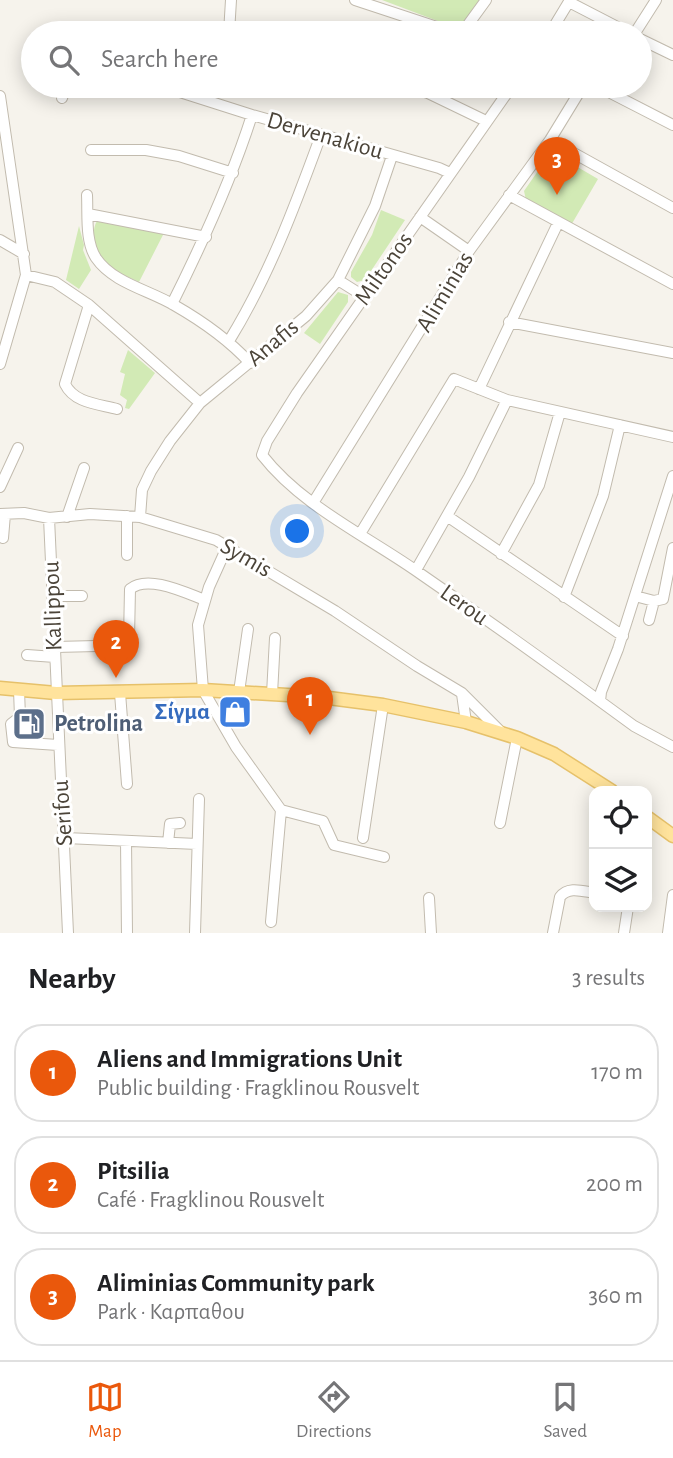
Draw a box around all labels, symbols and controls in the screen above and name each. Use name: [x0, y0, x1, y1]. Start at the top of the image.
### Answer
search box: [21, 21, 652, 98]
icon: search: [45, 41, 83, 79]
text: Search here: [101, 46, 219, 72]
street label: Dervenakiou: [264, 108, 386, 164]
pin: 3: [534, 137, 580, 195]
street label: Miltonos: [350, 228, 418, 310]
street label: Aliminias: [412, 248, 478, 336]
street label: Anafis: [243, 315, 303, 371]
your location: [280, 514, 314, 548]
street label: Symis: [216, 534, 276, 582]
street label: Kallippou: [39, 561, 67, 651]
street label: Lerou: [436, 580, 492, 630]
pin: 2: [93, 620, 139, 678]
pin: 1: [287, 677, 333, 735]
shop icon: Σίγμα: [216, 693, 254, 731]
place label: Σίγμα: [155, 700, 210, 724]
fuel station icon: Petrolina: [10, 705, 48, 743]
place label: Petrolina: [54, 712, 143, 736]
street label: Serifou: [49, 779, 77, 847]
map controls: [589, 786, 652, 912]
button: locate: [589, 786, 652, 849]
button: layers: [589, 849, 652, 912]
text: Nearby: [28, 964, 116, 994]
text: 3 results: [572, 967, 645, 990]
text: Aliens and Immigrations Unit: [97, 1046, 402, 1072]
text: 1: [49, 1061, 57, 1084]
text: 170 m: [591, 1061, 643, 1084]
text: Public building · Fragklinou Rousvelt: [97, 1077, 419, 1100]
text: Pitsilia: [97, 1158, 170, 1184]
text: 2: [48, 1173, 58, 1196]
text: 200 m: [586, 1173, 643, 1196]
text: Café · Fragklinou Rousvelt: [97, 1189, 324, 1212]
text: Aliminias Community park: [97, 1270, 375, 1296]
text: 3: [48, 1285, 58, 1308]
text: 360 m: [588, 1285, 643, 1308]
text: Park · Καρπαθου: [97, 1301, 245, 1324]
tab: Map: [86, 1378, 124, 1443]
tab: Directions: [296, 1378, 372, 1443]
tab: Saved: [544, 1378, 587, 1443]

